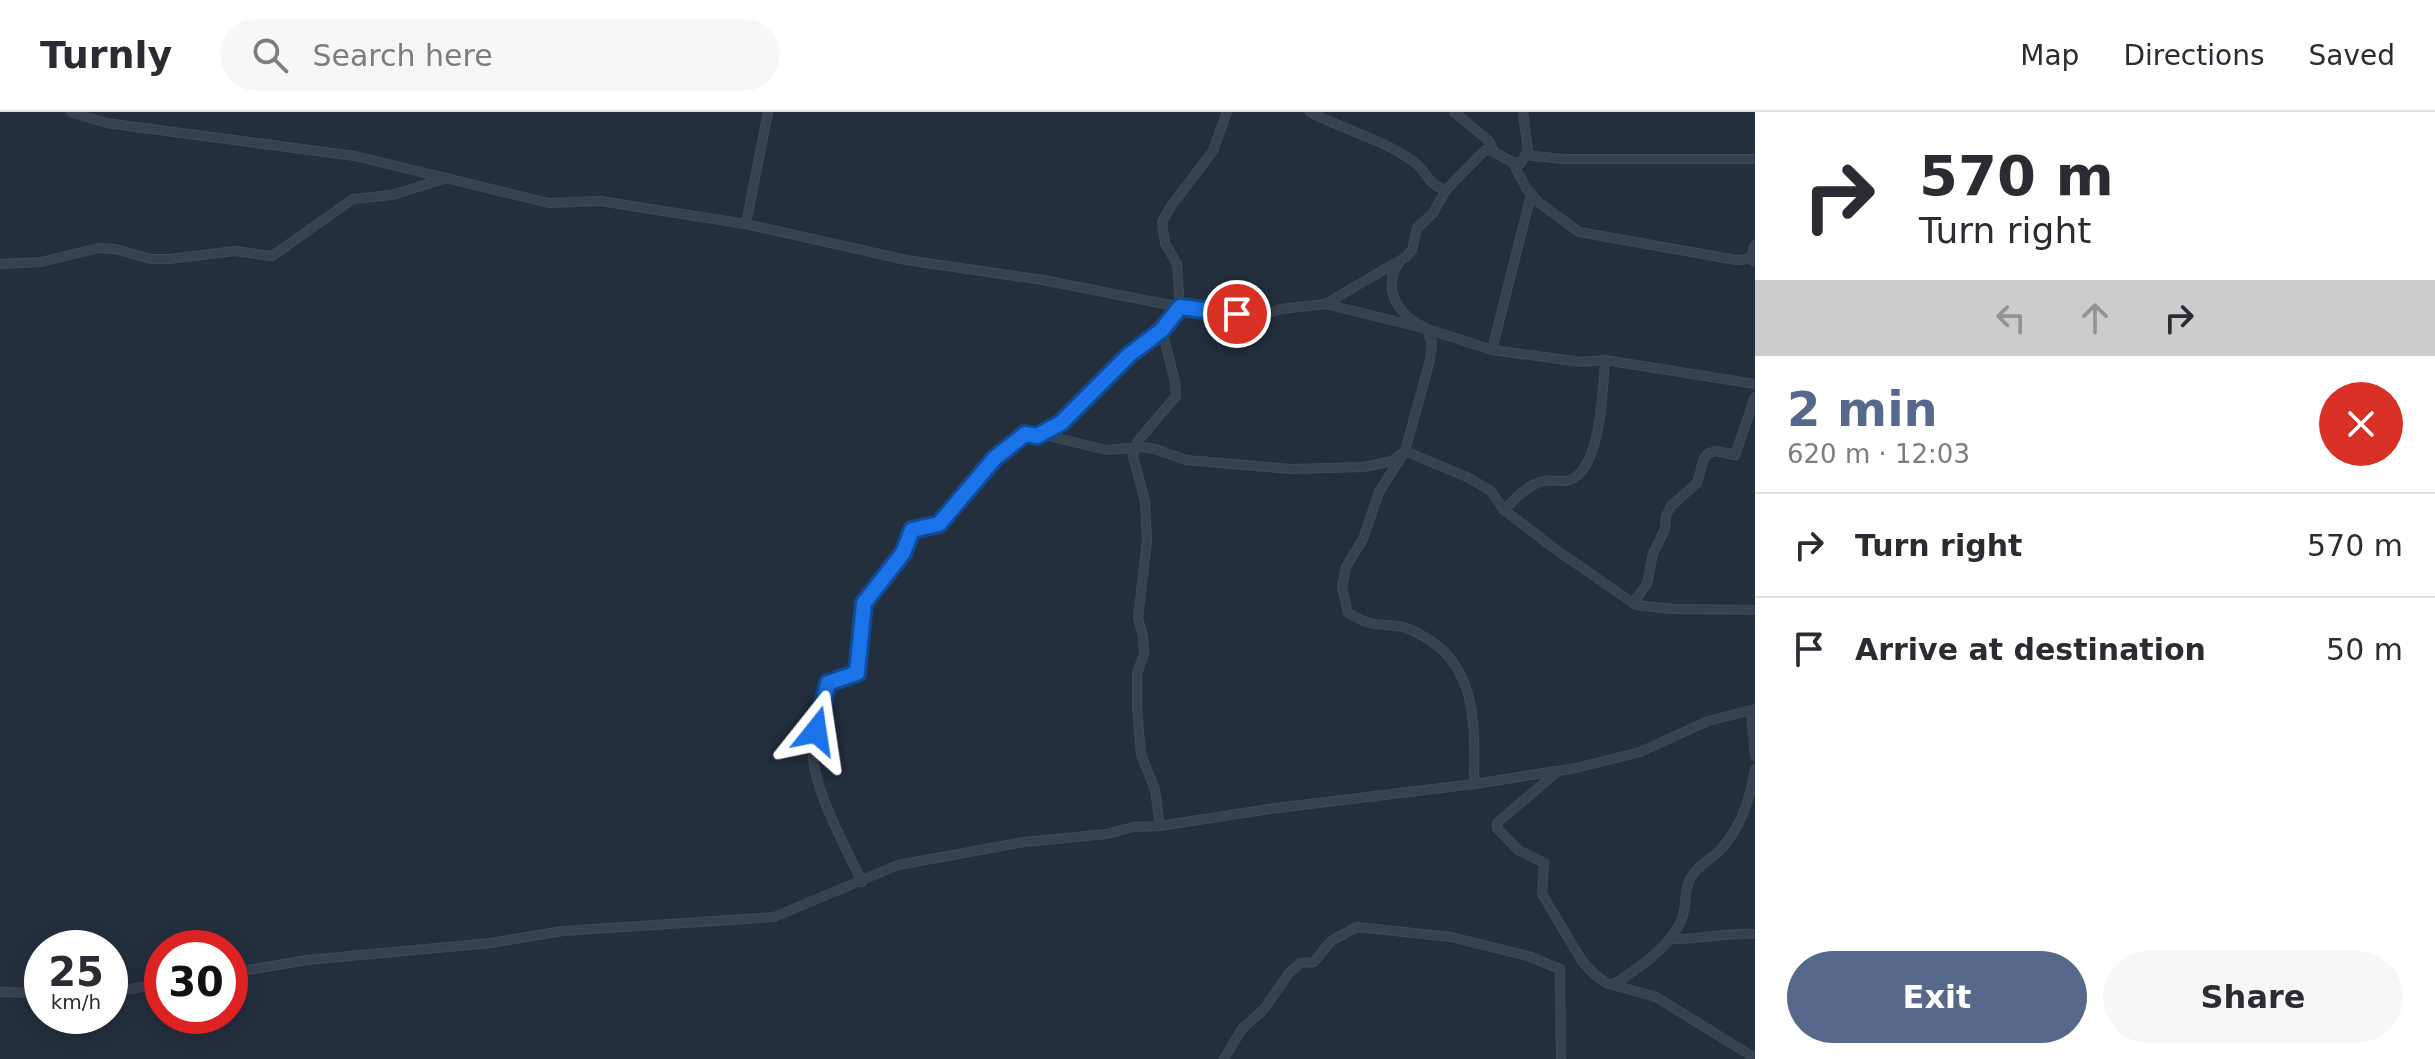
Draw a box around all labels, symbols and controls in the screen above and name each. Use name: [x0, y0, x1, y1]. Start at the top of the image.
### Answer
search box: [220, 19, 780, 91]
text: Turnly: [40, 33, 172, 77]
icon: search: [248, 33, 292, 77]
text: Search here: [312, 38, 493, 73]
text: Map: [2020, 39, 2079, 72]
text: Directions: [2123, 39, 2264, 72]
text: Saved: [2308, 39, 2395, 72]
text: 570 m: [1919, 143, 2114, 208]
icon: right: [1787, 144, 1891, 248]
text: Turn right: [1919, 210, 2091, 251]
pin: [1203, 280, 1271, 348]
icon: arrive: [1215, 292, 1259, 336]
icon: left: [1989, 296, 2033, 340]
icon: ahead: [2073, 296, 2117, 340]
icon: right: [2157, 296, 2201, 340]
text: 2 min: [1787, 381, 1938, 437]
button: close: [2319, 382, 2403, 466]
text: 620 m · 12:03: [1787, 439, 1970, 469]
icon: right: [1787, 523, 1831, 567]
text: Turn right: [1855, 528, 2022, 563]
text: 570 m: [2307, 528, 2403, 563]
icon: arrive: [1787, 627, 1831, 671]
text: Arrive at destination: [1855, 632, 2206, 667]
text: 50 m: [2326, 632, 2403, 667]
position arrow: [774, 689, 858, 773]
speed limit sign: 30: [144, 930, 248, 1034]
text: 25: [48, 949, 104, 995]
button: Exit: [1787, 951, 2087, 1043]
button: Share: [2103, 951, 2403, 1043]
text: km/h: [51, 990, 101, 1014]

